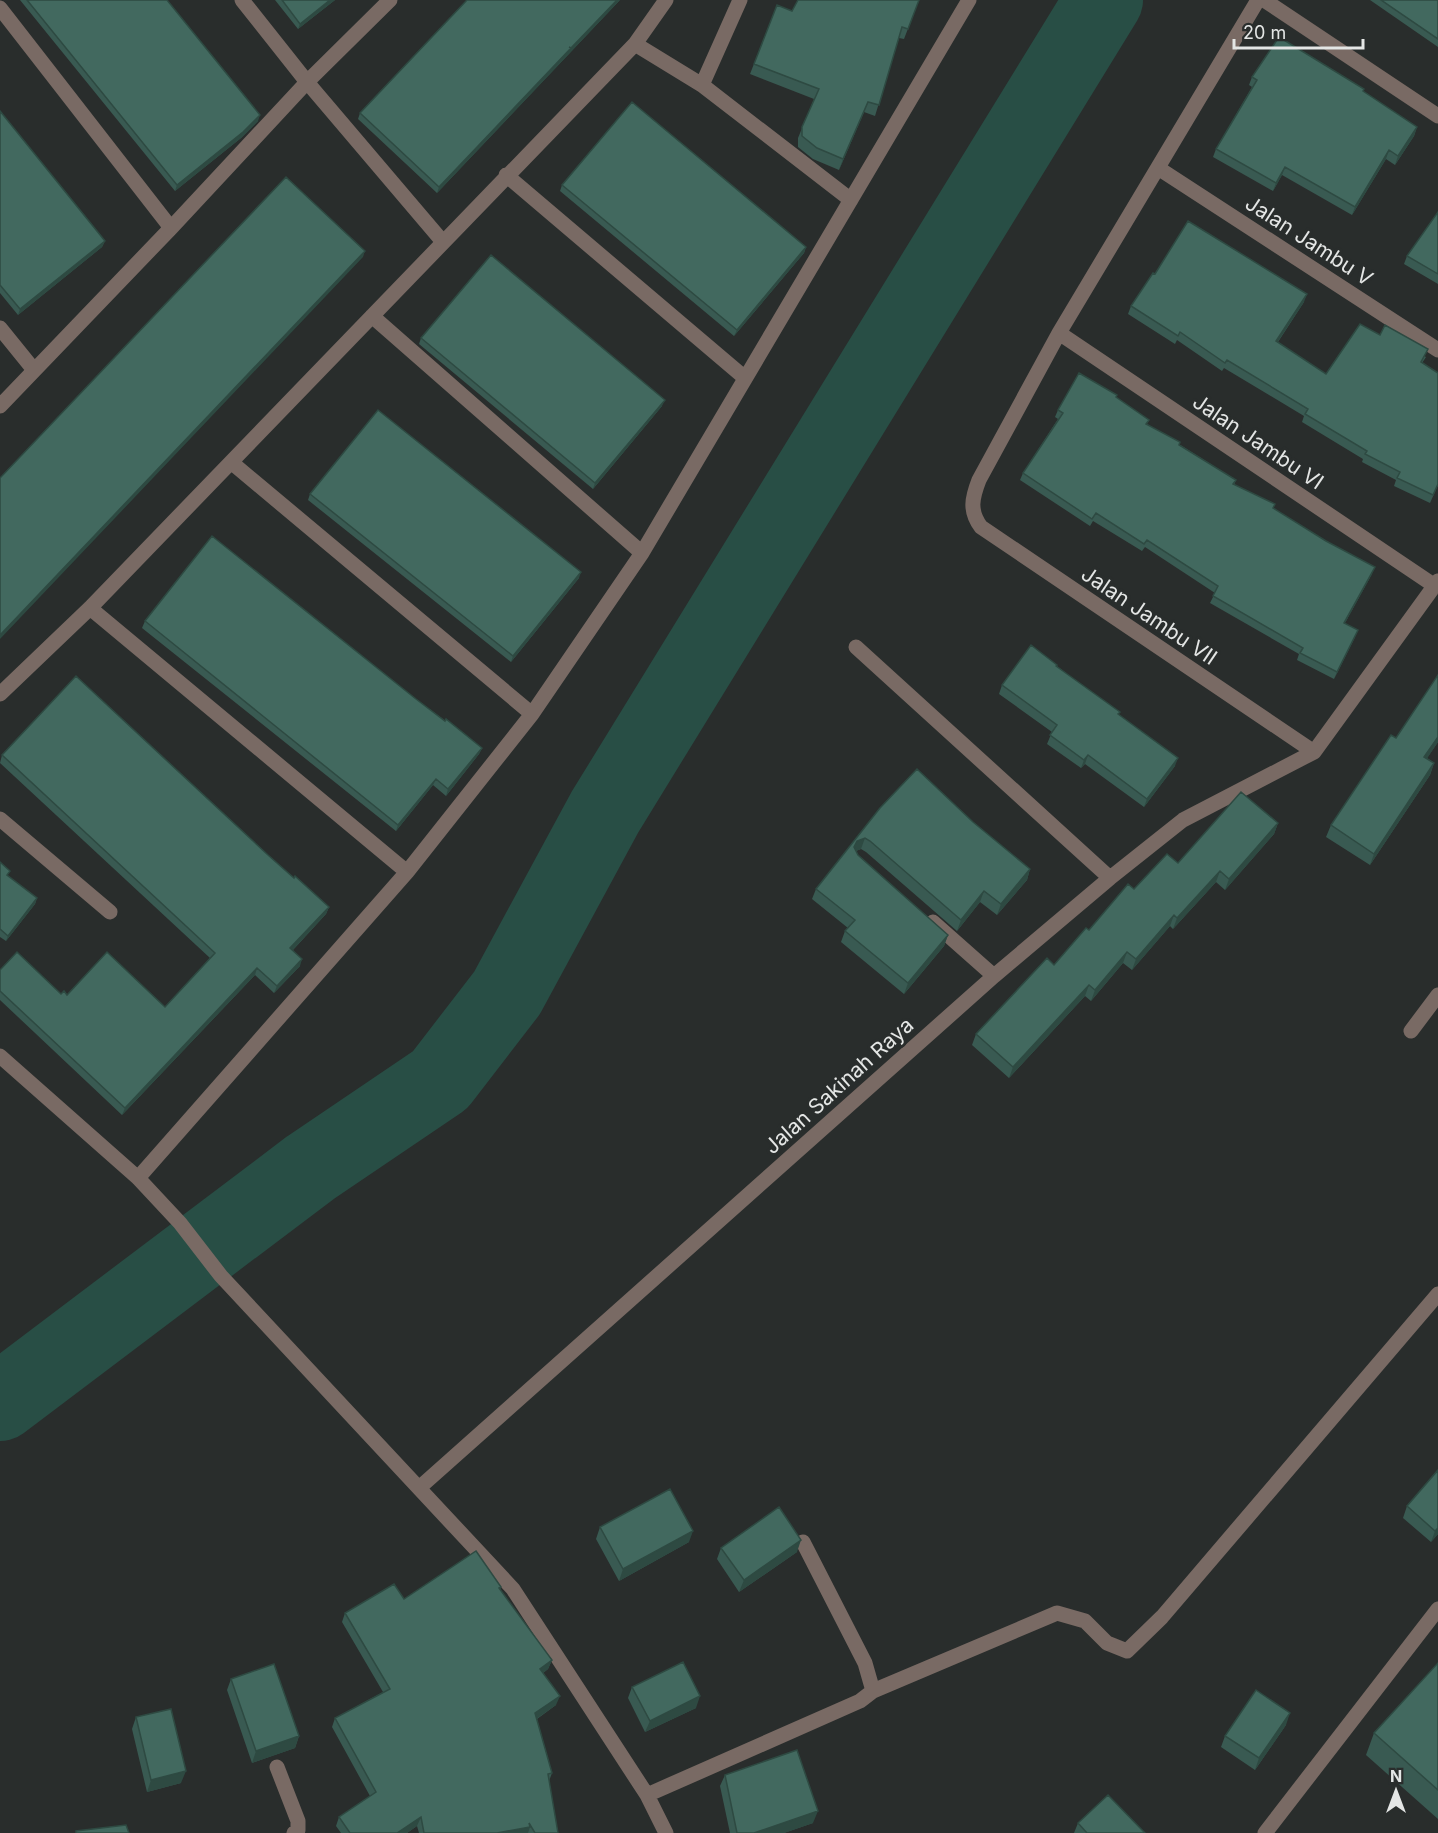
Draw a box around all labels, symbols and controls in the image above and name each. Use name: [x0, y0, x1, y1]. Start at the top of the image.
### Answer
scale bar: [1234, 12, 1363, 50]
text: 20 m: [1243, 22, 1286, 43]
street label: Jalan Jambu V: [1241, 190, 1378, 291]
street label: Jalan Jambu VI: [1188, 389, 1328, 495]
street label: Jalan Jambu VII: [1077, 561, 1222, 670]
street label: Jalan Sakinah Raya: [759, 1012, 918, 1159]
north arrow: [1366, 1761, 1426, 1821]
text: N: [1390, 1766, 1402, 1786]

